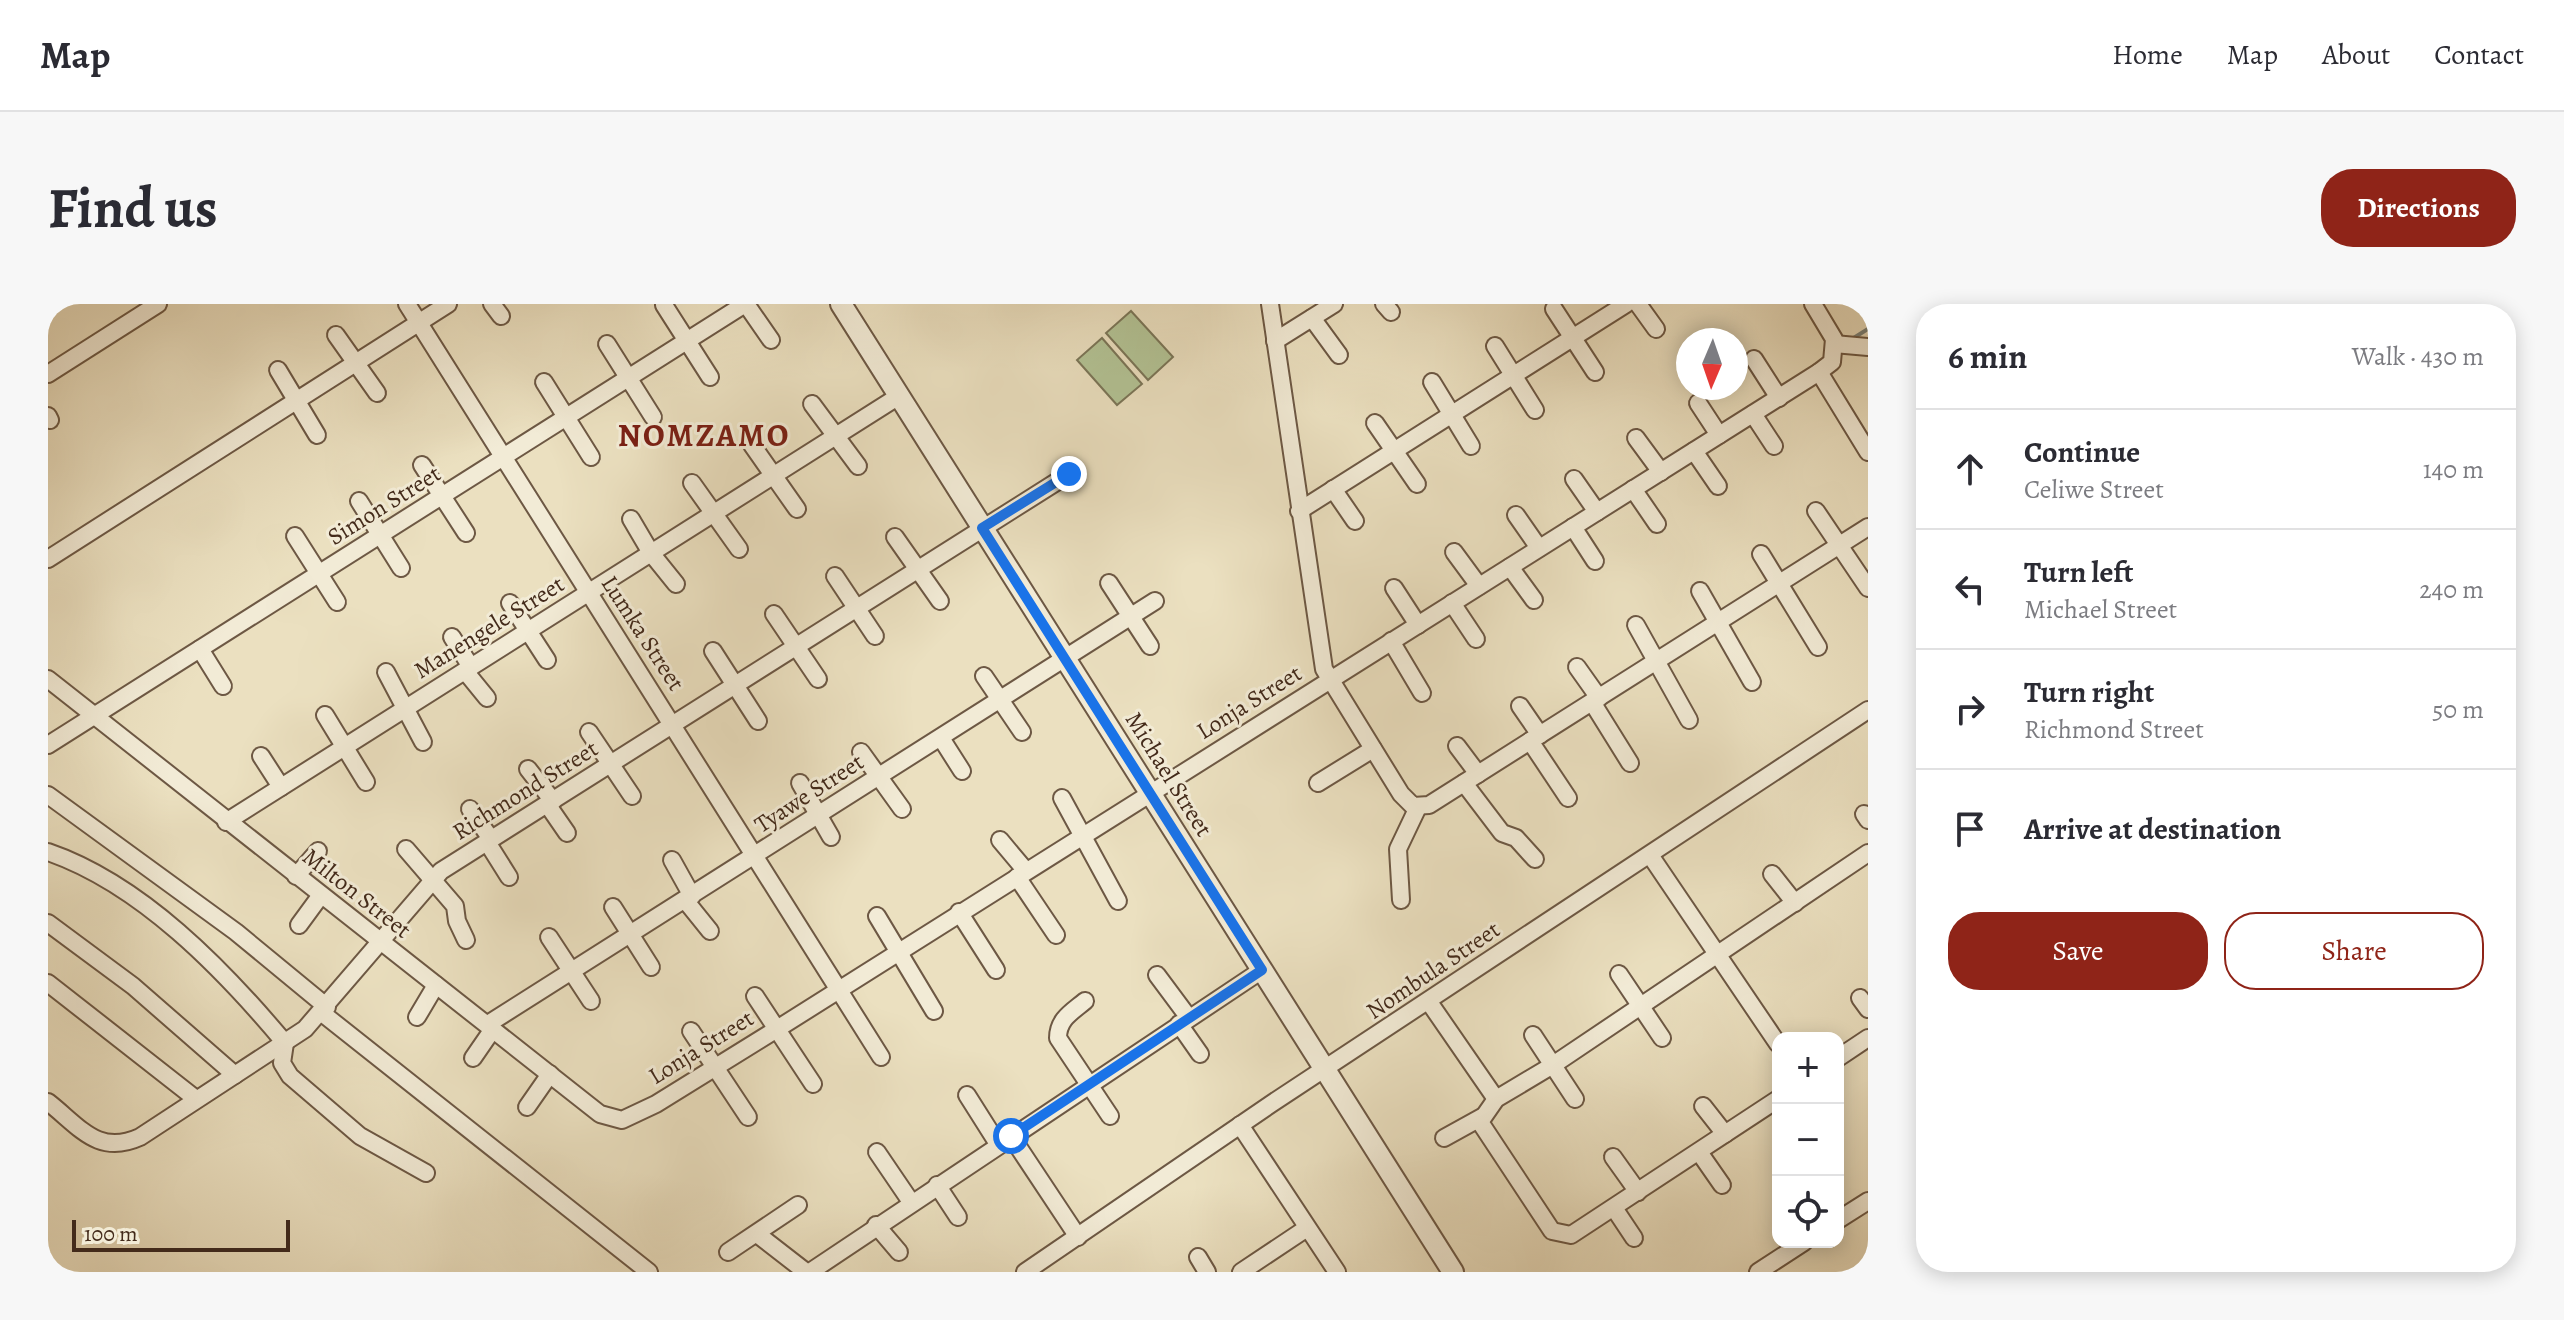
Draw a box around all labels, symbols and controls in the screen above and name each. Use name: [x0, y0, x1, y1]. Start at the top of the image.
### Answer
text: Map: [40, 29, 110, 81]
text: Home: [2112, 36, 2183, 74]
text: Map: [2227, 36, 2278, 74]
text: About: [2322, 36, 2390, 74]
text: Contact: [2434, 36, 2524, 74]
button: Directions: [2321, 169, 2516, 247]
text: Find us: [48, 170, 218, 246]
north arrow: [1676, 328, 1748, 400]
text: 6 min: [1948, 333, 2027, 380]
text: Walk · 430 m: [2352, 339, 2484, 374]
district label: NOMZAMO: [618, 413, 790, 457]
text: Continue: [2024, 432, 2140, 472]
icon: ahead: [1948, 447, 1992, 491]
text: 140 m: [2423, 452, 2484, 487]
route end: [1051, 456, 1087, 492]
street label: Simon Street: [321, 457, 447, 553]
text: Celiwe Street: [2024, 472, 2164, 507]
text: Turn left: [2024, 552, 2133, 592]
icon: left: [1948, 567, 1992, 611]
street label: Manengele Street: [408, 568, 570, 686]
street label: Lumka Street: [594, 569, 692, 697]
text: 240 m: [2419, 572, 2484, 607]
text: Michael Street: [2024, 592, 2177, 627]
street label: Lonja Street: [1190, 657, 1308, 747]
text: Turn right: [2024, 672, 2154, 712]
icon: right: [1948, 687, 1992, 731]
text: 50 m: [2432, 692, 2484, 727]
street label: Michael Street: [1118, 706, 1220, 843]
text: Richmond Street: [2024, 712, 2204, 747]
street label: Richmond Street: [446, 732, 604, 848]
street label: Tyawe Street: [748, 746, 870, 840]
icon: arrive: [1948, 807, 1992, 851]
text: Arrive at destination: [2024, 809, 2281, 849]
street label: Milton Street: [296, 841, 418, 946]
button: Save: [1948, 912, 2208, 990]
button: Share: [2224, 912, 2484, 990]
street label: Nombula Street: [1360, 913, 1506, 1027]
street label: Lonja Street: [642, 1002, 760, 1092]
map controls: [1772, 1032, 1844, 1248]
button: +: [1772, 1032, 1844, 1104]
button: −: [1772, 1104, 1844, 1176]
route start: [993, 1118, 1029, 1154]
button: locate: [1772, 1176, 1844, 1248]
scale bar: [72, 1216, 290, 1252]
text: 100 m: [84, 1219, 138, 1249]

